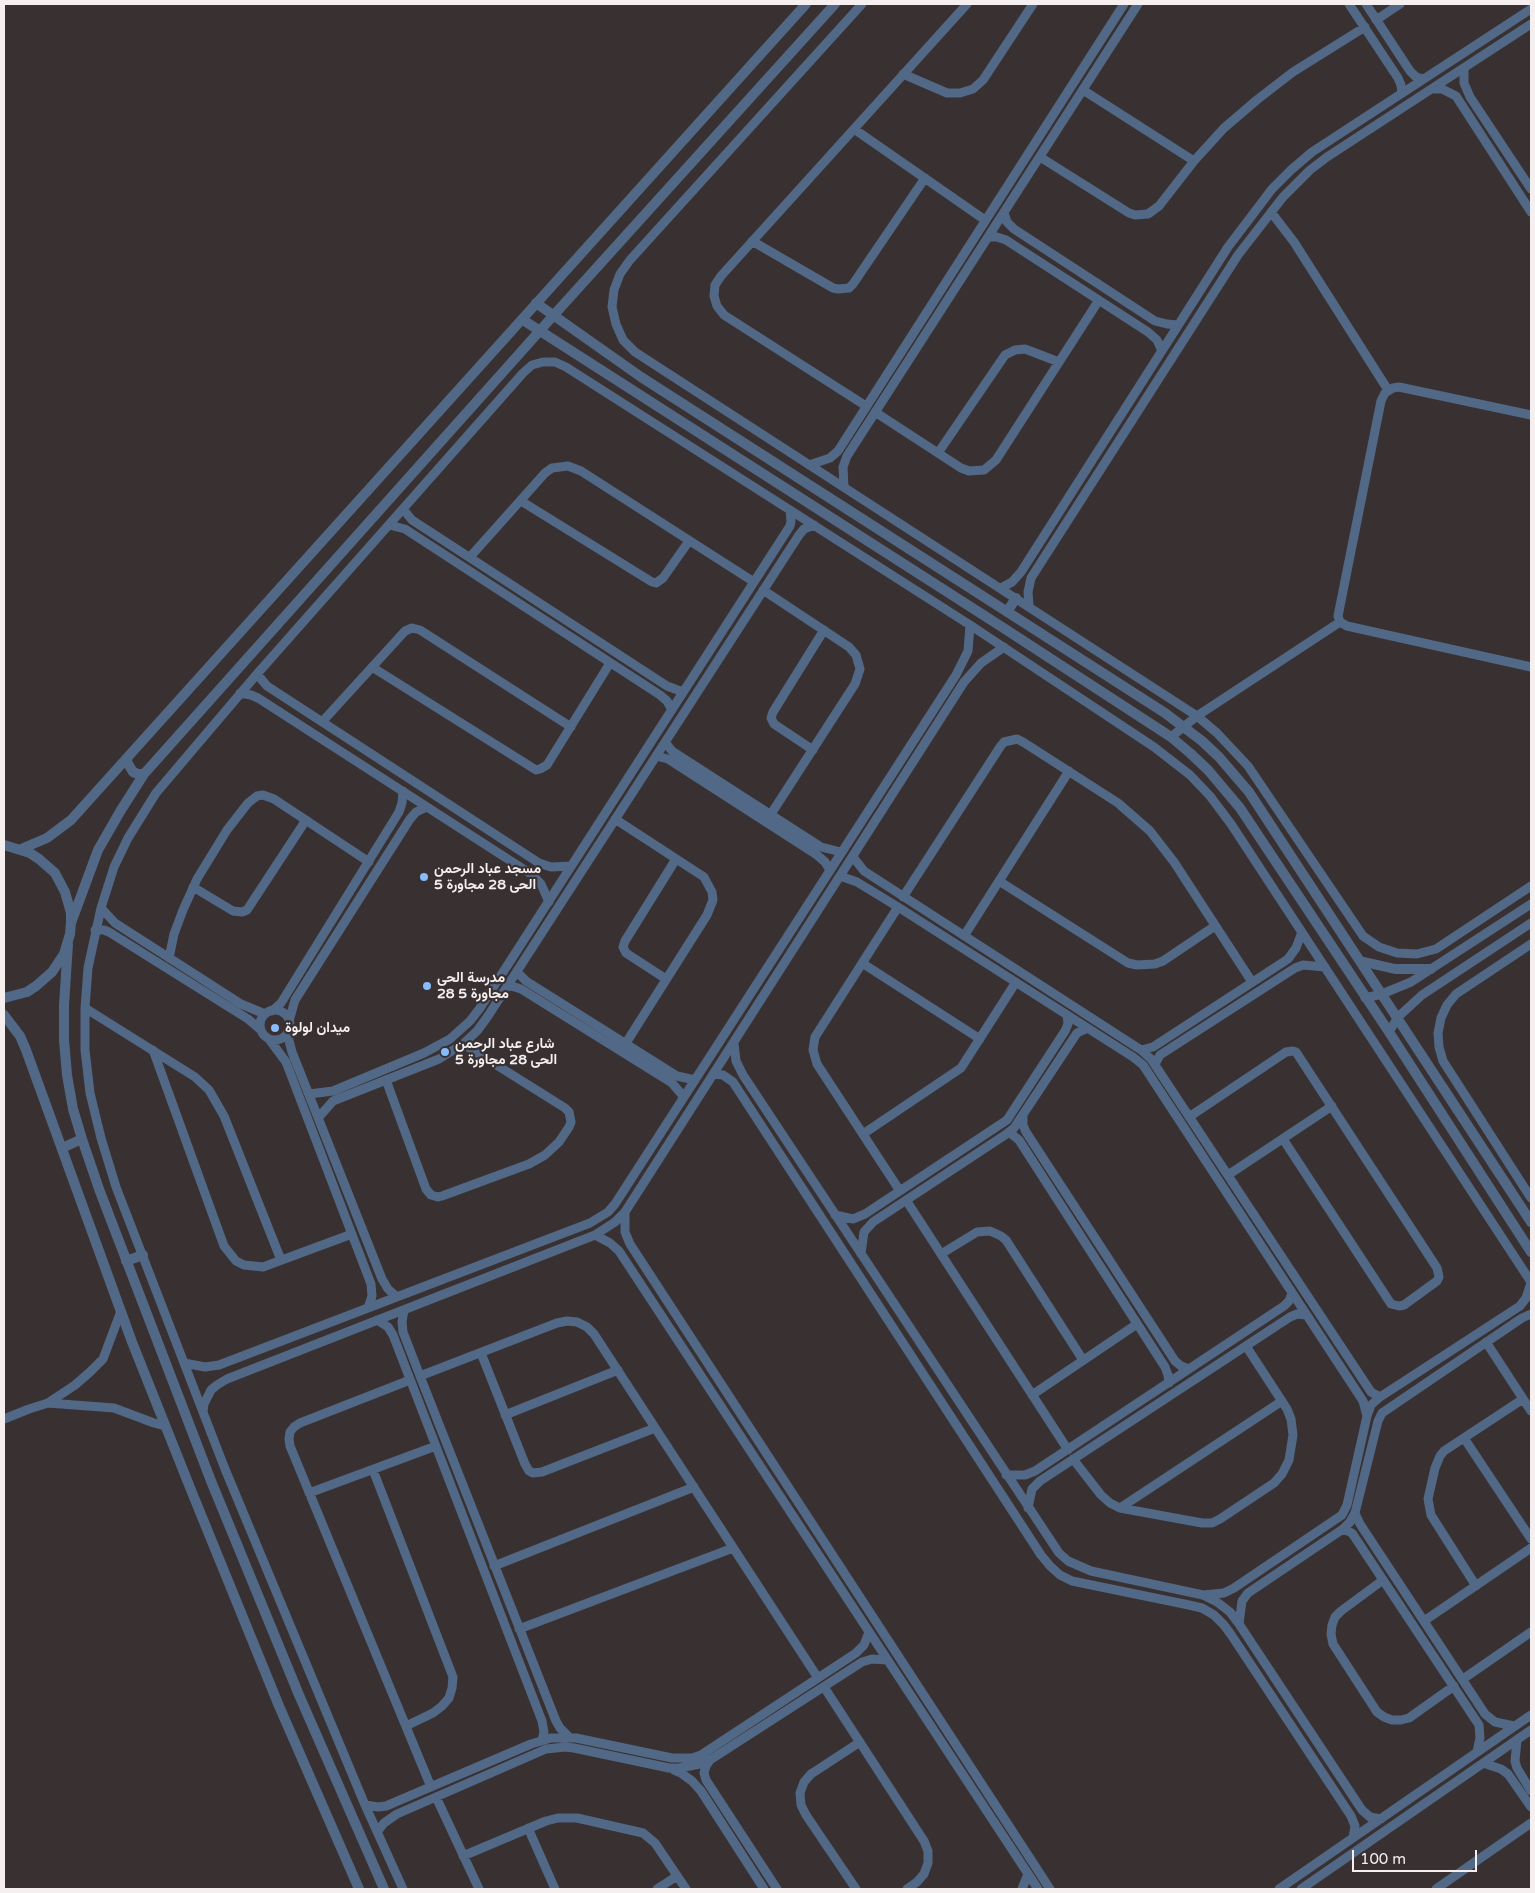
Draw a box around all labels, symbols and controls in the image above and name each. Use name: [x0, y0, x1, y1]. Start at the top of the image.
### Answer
place label: مسجد عباد الرحمن الحى 28 مجاورة 5: [434, 861, 541, 894]
marker: مسجد عباد الرحمن الحى 28 مجاورة 5: [418, 871, 430, 883]
place label: مدرسة الحى 28 مجاورة 5: [437, 970, 509, 1002]
marker: مدرسة الحى 28 مجاورة 5: [421, 980, 433, 992]
place label: ميدان لولوة: [285, 1020, 350, 1036]
marker: ميدان لولوة: [269, 1022, 281, 1034]
place label: شارع عباد الرحمن الحى 28 مجاورة 5: [455, 1036, 557, 1068]
marker: شارع عباد الرحمن الحى 28 مجاورة 5: [439, 1046, 451, 1058]
scale bar: [1355, 1840, 1480, 1872]
text: 100 m: [1360, 1850, 1406, 1868]

